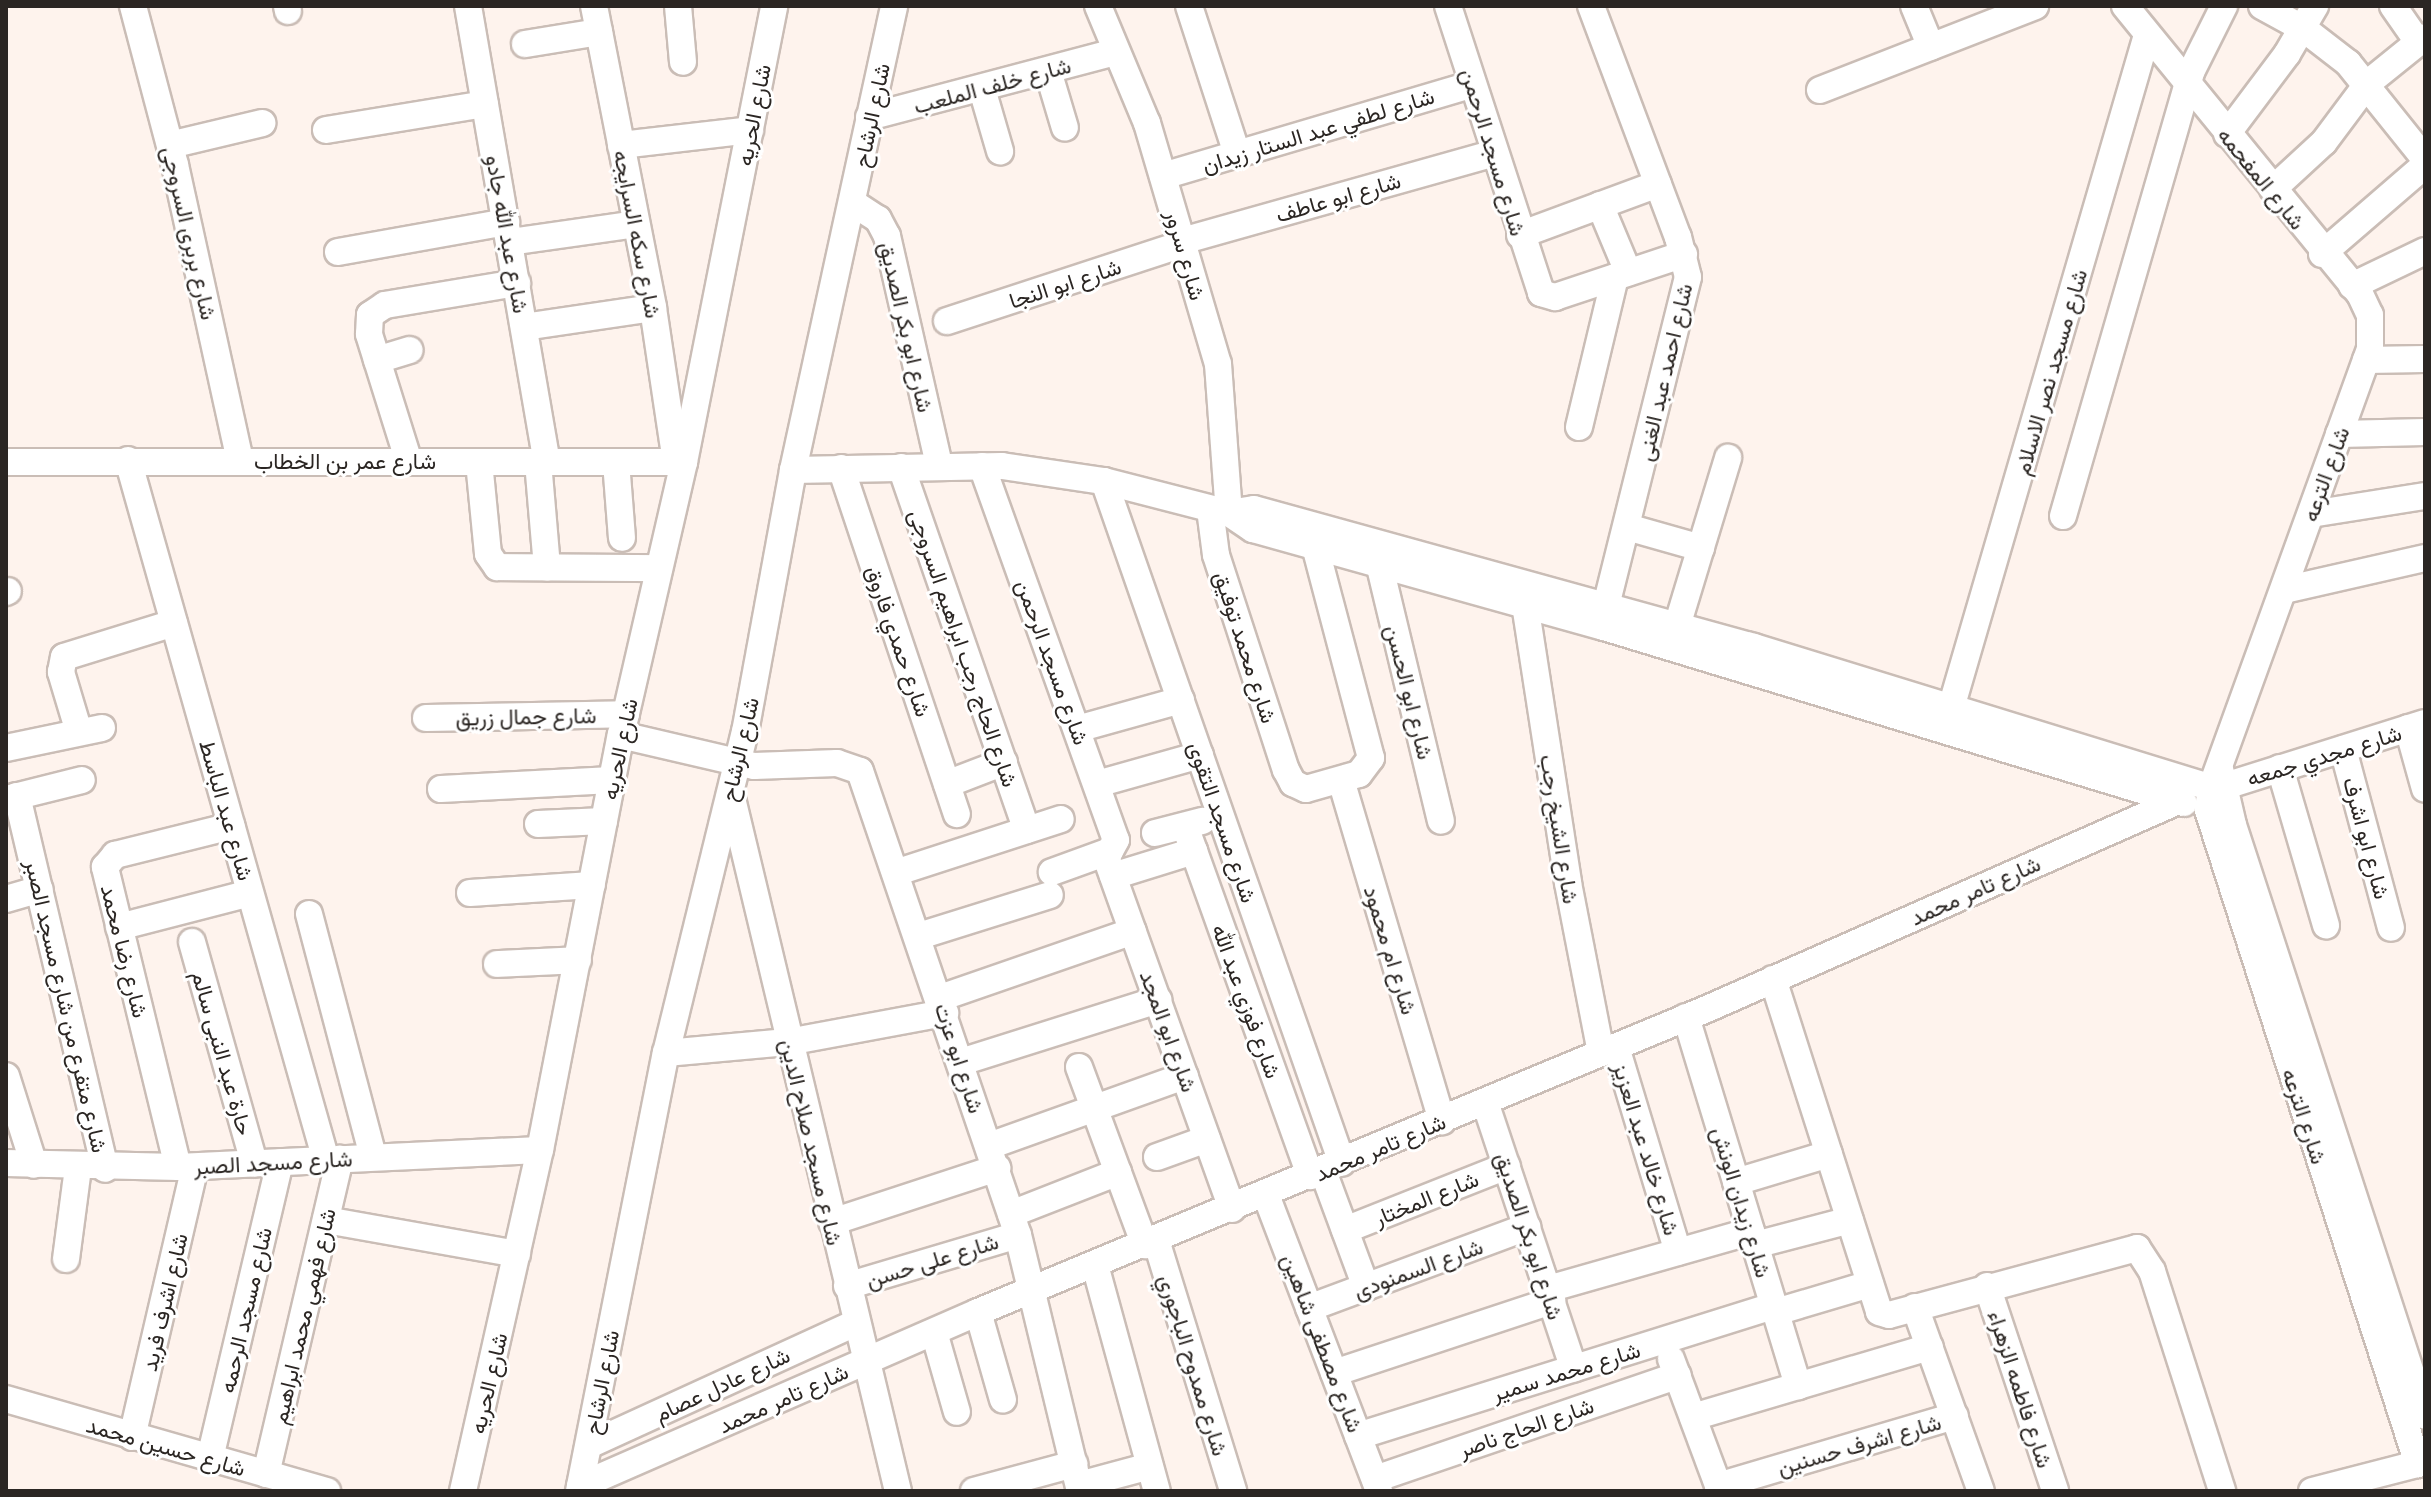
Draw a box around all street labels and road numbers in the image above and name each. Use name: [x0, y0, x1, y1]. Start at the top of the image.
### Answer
street label: شارع خلف الملعب: [911, 51, 1073, 119]
street label: شارع الرشاح: [847, 61, 895, 169]
street label: شارع الحريه: [730, 62, 776, 168]
street label: شارع مسجد الرحمن: [1456, 65, 1532, 239]
street label: شارع لطفي عبد الستار زيدان: [1199, 82, 1437, 178]
street label: شارع المفحمه: [2213, 122, 2311, 234]
street label: شارع بربرى السروجى: [157, 144, 223, 322]
street label: شارع سكه السرايجه: [609, 148, 667, 320]
street label: شارع عبد الله جادو: [481, 153, 535, 315]
street label: شارع ابو عاطف: [1273, 167, 1403, 227]
street label: شارع سرور: [1161, 207, 1211, 303]
street label: شارع ابو بكر الصديق: [875, 239, 939, 415]
street label: شارع ابو النجا: [1006, 252, 1124, 314]
street label: شارع مسجد نصر الاسلام: [2008, 266, 2092, 478]
street label: شارع احمد عبد الغنى: [1631, 281, 1697, 463]
street label: شارع الترعه: [2296, 423, 2354, 525]
street label: شارع عمر بن الخطاب: [254, 448, 436, 474]
street label: شارع الحاج رجب ابراهيم السروجى: [904, 506, 1024, 790]
street label: شارع حمدي فاروق: [861, 562, 937, 720]
street label: شارع محمد توفيق: [1209, 568, 1283, 726]
street label: شارع مسجد الرحمن: [1011, 576, 1095, 748]
street label: شارع ابو الحسن: [1381, 622, 1439, 762]
street label: شارع الرشاح: [714, 694, 764, 804]
street label: شارع الحريه: [595, 696, 643, 802]
street label: شارع جمال زريق: [455, 702, 597, 730]
street label: شارع مجدي جمعه: [2243, 719, 2405, 791]
street label: شارع عبد الباسط: [194, 737, 260, 883]
street label: شارع مسجد التقوى: [1183, 738, 1263, 906]
street label: شارع الشيخ رجب: [1535, 753, 1585, 905]
street label: شارع ابو اشرف: [2338, 774, 2396, 902]
street label: شارع تامر محمد: [1906, 850, 2044, 930]
street label: شارع متفرع من شارع مسجد الصبر: [20, 857, 114, 1155]
street label: شارع رضا محمد: [96, 882, 154, 1020]
street label: شارع ام محمود: [1359, 883, 1423, 1017]
street label: شارع فوزي عبد الله: [1207, 920, 1287, 1082]
street label: شارع ابو المجد: [1135, 967, 1203, 1095]
street label: حارة عبد النبى سالم: [187, 968, 259, 1138]
street label: شارع ابو عزت: [930, 1000, 990, 1116]
street label: شارع مسجد صلاح الدين: [775, 1036, 849, 1248]
street label: شارع خالد عبد العزيز: [1608, 1060, 1686, 1238]
street label: شارع الترعه: [2277, 1065, 2333, 1167]
street label: شارع تامر محمد: [1311, 1108, 1449, 1186]
street label: شارع زيدان الونش: [1707, 1124, 1777, 1280]
street label: شارع مسجد الصبر: [193, 1145, 353, 1179]
street label: شارع ابو بكر الصديق: [1491, 1149, 1569, 1323]
street label: شارع المختار: [1370, 1165, 1482, 1231]
street label: شارع فهمي محمد ابراهيم: [265, 1205, 341, 1427]
street label: شارع مسجد الرحمه: [213, 1225, 277, 1395]
street label: شارع على حسن: [863, 1227, 1001, 1293]
street label: شارع اشرف فريد: [135, 1230, 193, 1374]
street label: شارع السمنودى: [1350, 1232, 1486, 1304]
street label: شارع مصطفى شاهين: [1277, 1250, 1369, 1436]
street label: شارع ممدوح الباجوري: [1154, 1271, 1234, 1459]
street label: شارع فاطمه الزهراء: [1983, 1307, 2059, 1471]
street label: شارع الرشاح: [578, 1328, 624, 1436]
street label: شارع الحريه: [464, 1330, 512, 1436]
street label: شارع محمد سمير: [1489, 1336, 1643, 1406]
street label: شارع عادل عصام: [650, 1341, 794, 1427]
street label: شارع تامر محمد: [714, 1358, 852, 1438]
street label: شارع الحاج ناصر: [1455, 1392, 1597, 1462]
street label: شارع اشرف حسنين: [1774, 1408, 1944, 1480]
street label: شارع حسين محمد: [83, 1411, 249, 1481]

